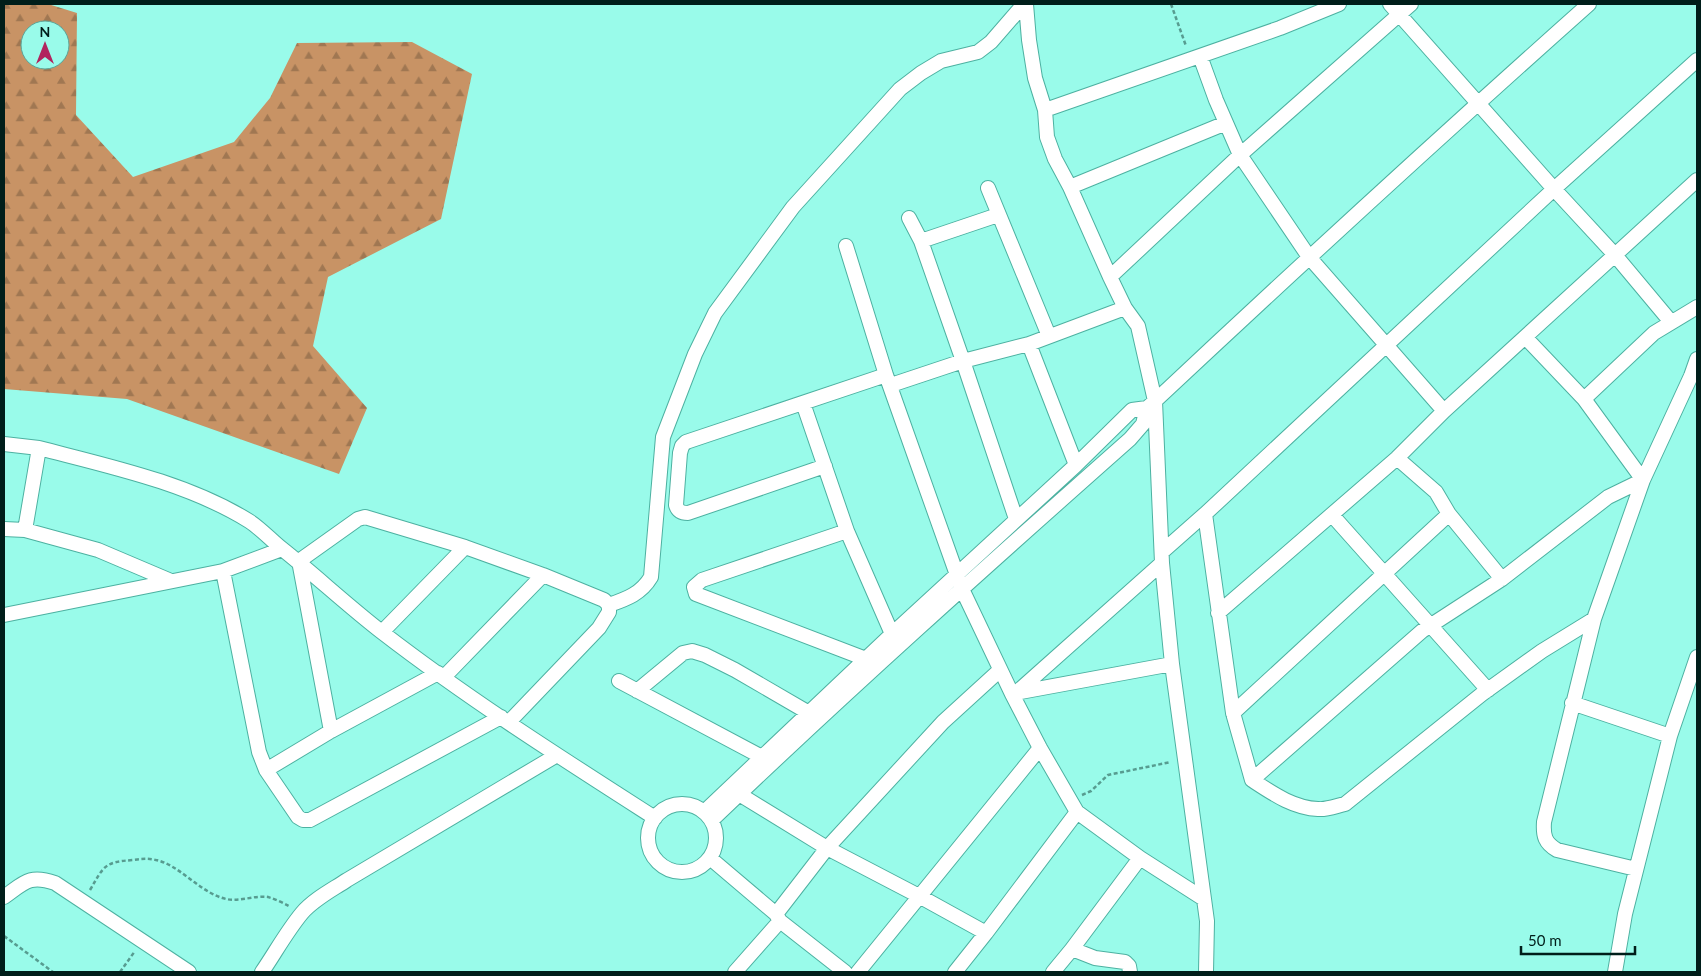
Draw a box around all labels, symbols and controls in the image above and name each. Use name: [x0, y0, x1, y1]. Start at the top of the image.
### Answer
north arrow: [20, 20, 70, 70]
text: N: [40, 23, 50, 40]
scale bar: [1521, 924, 1635, 956]
text: 50 m: [1528, 931, 1562, 949]

